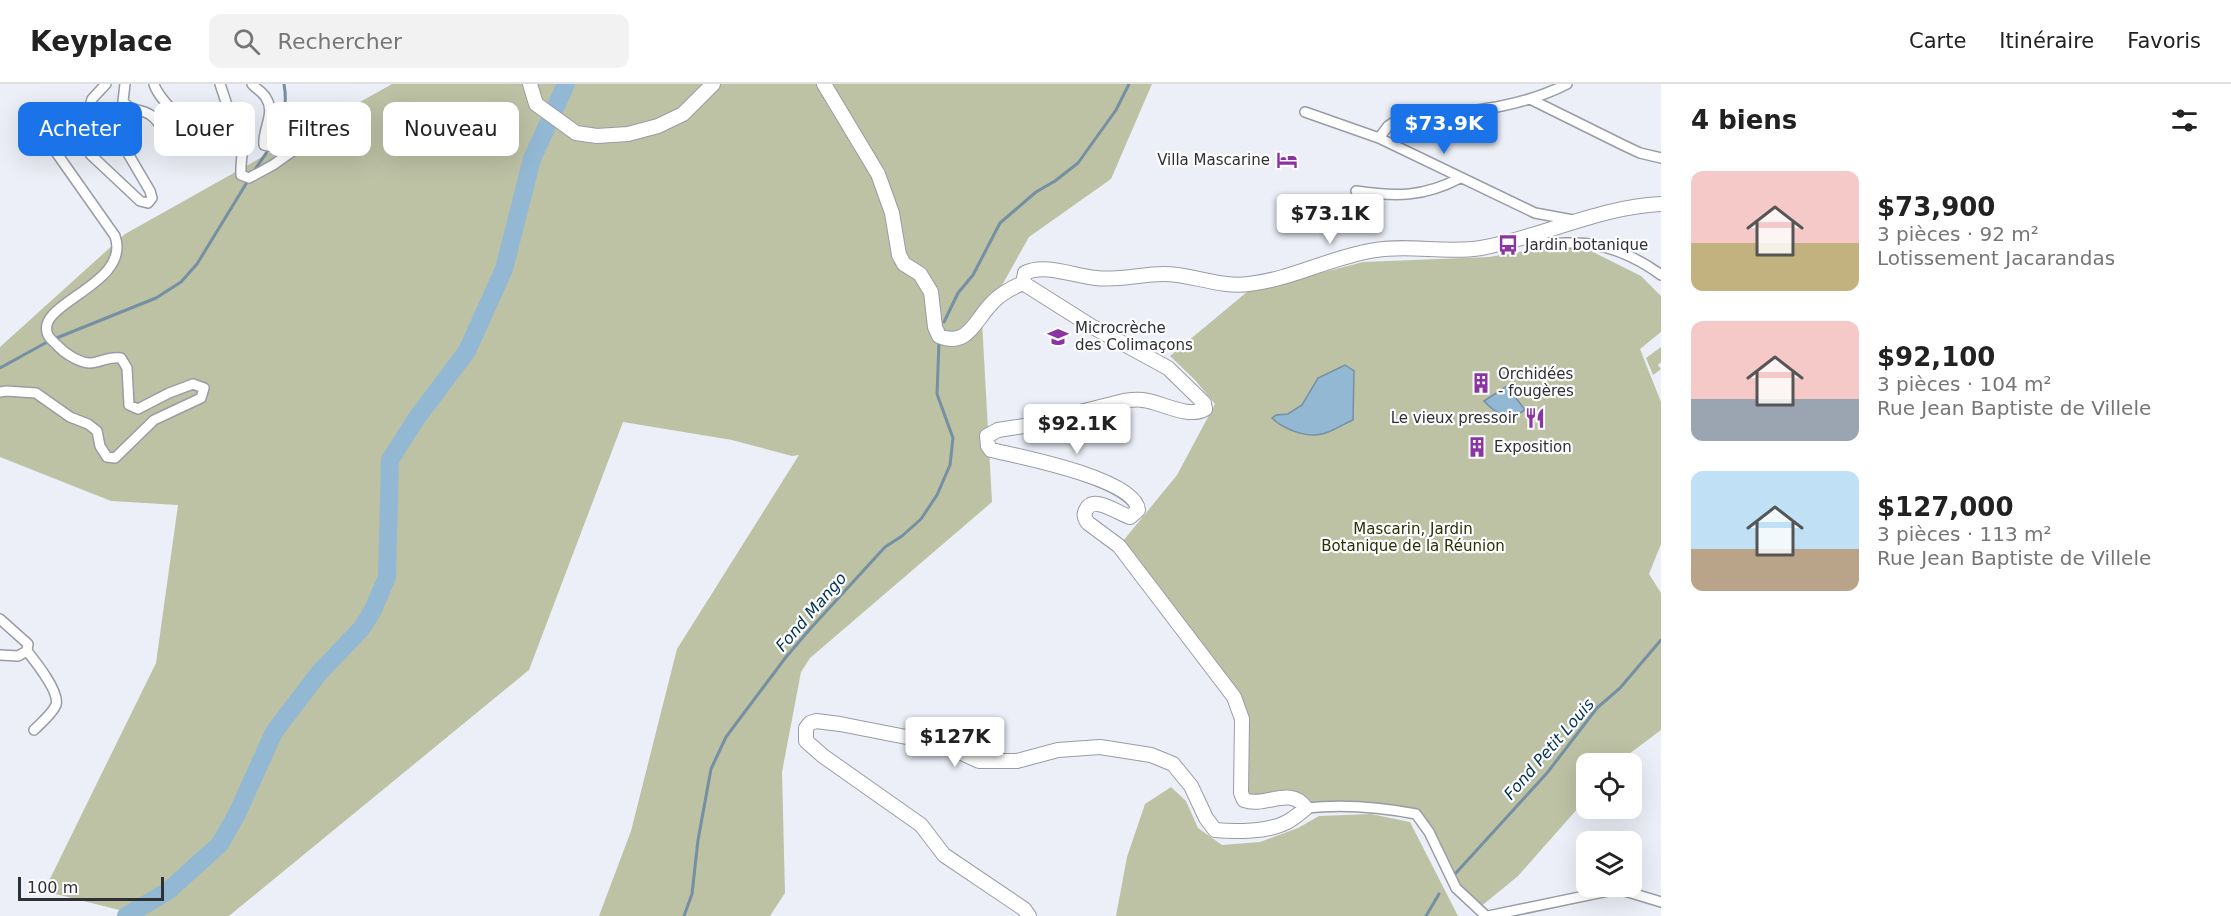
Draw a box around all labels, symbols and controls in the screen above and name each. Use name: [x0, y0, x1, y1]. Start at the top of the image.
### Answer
search box: [209, 14, 629, 68]
text: Keyplace: [30, 25, 173, 58]
icon: search: [230, 25, 263, 58]
text: Rechercher: [278, 29, 402, 54]
text: Carte: [1909, 29, 1966, 53]
text: Itinéraire: [1999, 29, 2094, 53]
text: Favoris: [2127, 29, 2201, 53]
chip: Acheter: [18, 102, 142, 156]
chip: Louer: [154, 102, 255, 156]
chip: Filtres: [267, 102, 371, 156]
chip: Nouveau: [383, 102, 519, 156]
pin: $73.9K: [1395, 104, 1493, 155]
icon: filters: [2168, 104, 2201, 137]
text: 4 biens: [1691, 105, 1797, 135]
text: $73.9K: [1405, 111, 1483, 135]
hotel icon: Villa Mascarine: [1275, 148, 1299, 172]
place label: Villa Mascarine: [1157, 151, 1270, 169]
text: $73,900: [1877, 192, 1995, 222]
pin: $73.1K: [1281, 194, 1379, 245]
icon: home: [1739, 195, 1811, 267]
text: $73.1K: [1291, 201, 1369, 225]
text: 3 pièces · 92 m²: [1877, 222, 2039, 246]
bus stop icon: Jardin botanique: [1496, 233, 1520, 257]
place label: Jardin botanique: [1524, 236, 1648, 254]
text: Lotissement Jacarandas: [1877, 246, 2115, 270]
place label: Microcrèche des Colimaçons: [1075, 319, 1193, 354]
school or university icon: Microcrèche des Colimaçons: [1046, 325, 1070, 349]
text: $92,100: [1877, 342, 1995, 372]
icon: home: [1739, 345, 1811, 417]
place label: Orchidées - fougères: [1498, 365, 1574, 400]
building icon: Orchidées - fougères: [1469, 371, 1493, 395]
text: 3 pièces · 104 m²: [1877, 372, 2051, 396]
text: Rue Jean Baptiste de Villele: [1877, 396, 2151, 420]
pin: $92.1K: [1028, 404, 1126, 455]
restaurant icon: Le vieux pressoir: [1523, 406, 1547, 430]
place label: Le vieux pressoir: [1391, 409, 1519, 427]
text: $92.1K: [1038, 411, 1116, 435]
building icon: Exposition: [1465, 435, 1489, 459]
place label: Exposition: [1494, 438, 1572, 456]
text: $127,000: [1877, 492, 2014, 522]
icon: home: [1739, 495, 1811, 567]
park label: Mascarin, Jardin Botanique de la Réunion: [1321, 520, 1505, 555]
text: 3 pièces · 113 m²: [1877, 522, 2051, 546]
text: Rue Jean Baptiste de Villele: [1877, 546, 2151, 570]
water label: Fond Mango: [772, 569, 850, 655]
water label: Fond Petit Louis: [1500, 695, 1598, 803]
pin: $127K: [913, 717, 997, 768]
text: $127K: [919, 724, 991, 748]
map controls: [1576, 753, 1642, 897]
button: locate: [1576, 753, 1642, 819]
button: layers: [1576, 831, 1642, 897]
scale bar: [18, 874, 164, 902]
text: 100 m: [27, 878, 78, 897]

